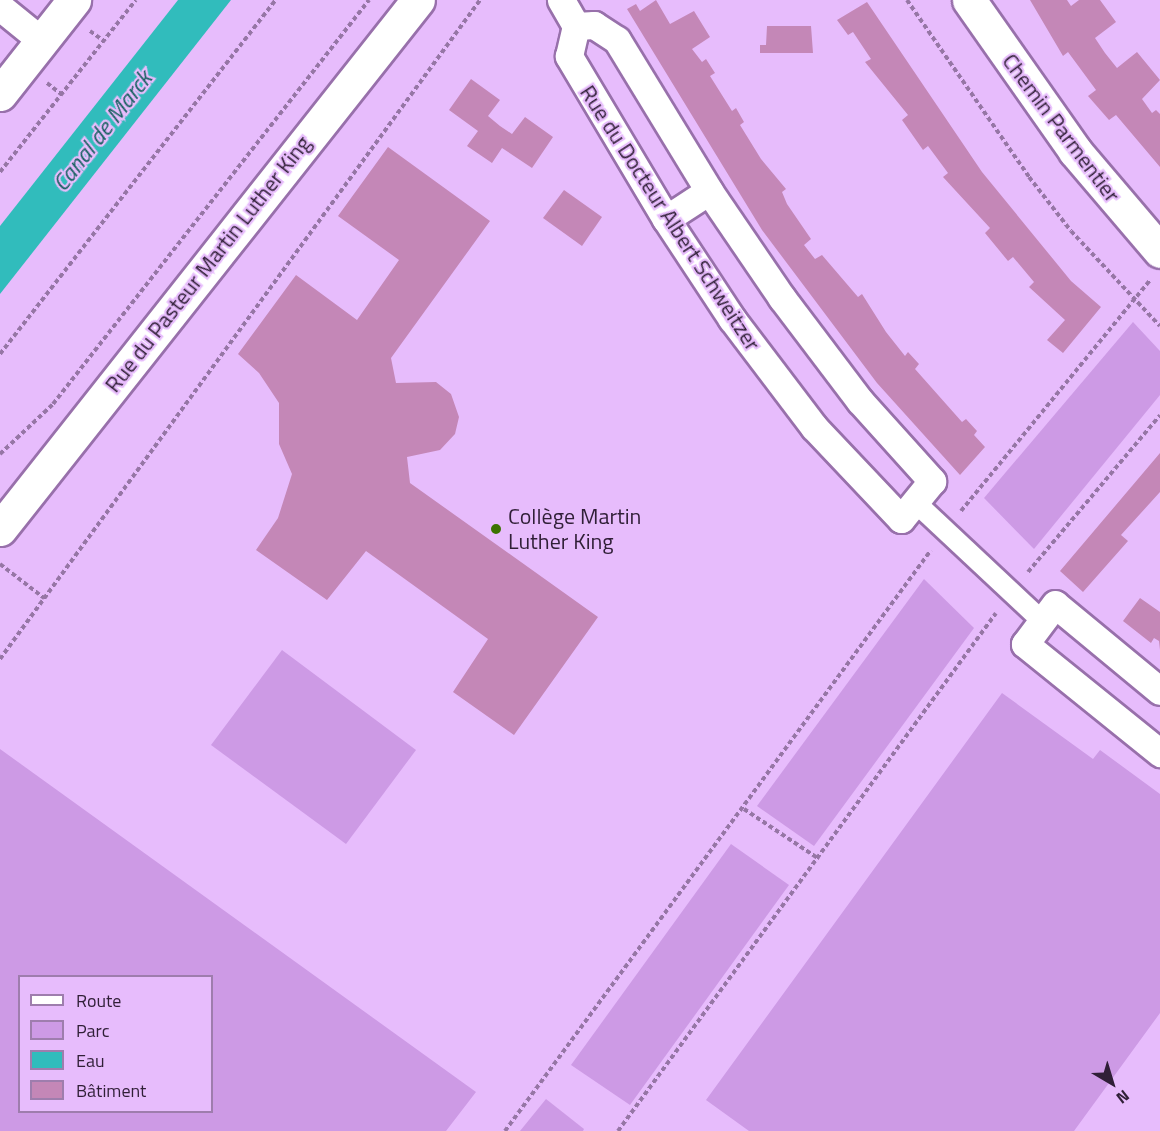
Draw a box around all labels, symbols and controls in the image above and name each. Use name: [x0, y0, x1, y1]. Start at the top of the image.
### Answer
street label: Chemin Parmentier: [997, 49, 1125, 207]
water label: Canal de Marck: [46, 65, 158, 197]
street label: Rue du Docteur Albert Schweitzer: [574, 80, 766, 356]
street label: Rue du Pasteur Martin Luther King: [100, 130, 316, 398]
place label: Collège Martin Luther King: [508, 503, 641, 554]
marker: Collège Martin Luther King: [489, 522, 503, 536]
legend: [18, 975, 213, 1113]
text: Route: [76, 987, 121, 1014]
text: Parc: [76, 1017, 110, 1044]
text: Eau: [76, 1047, 105, 1074]
north arrow: [1082, 1053, 1142, 1113]
text: Bâtiment: [76, 1077, 146, 1104]
text: N: [1111, 1084, 1135, 1110]

